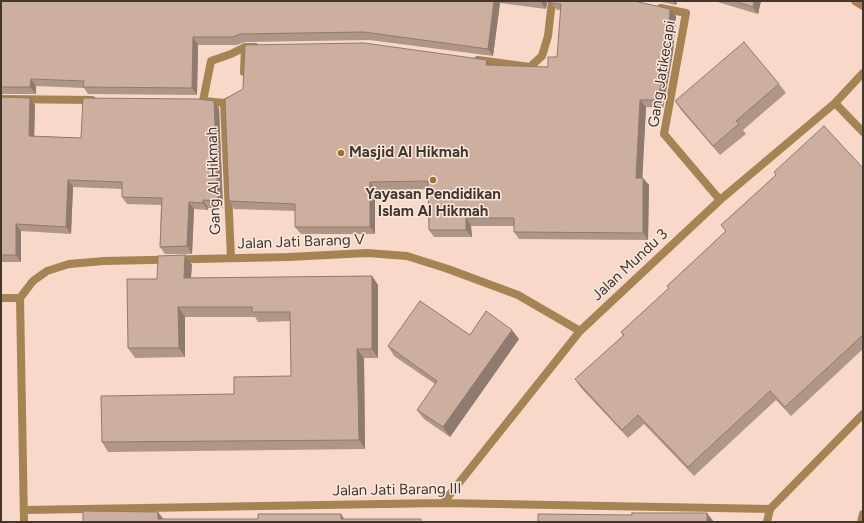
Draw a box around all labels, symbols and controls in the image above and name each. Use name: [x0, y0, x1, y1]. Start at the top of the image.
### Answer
street label: Gang Jatikecapi: [645, 19, 679, 129]
street label: Gang Al Hikmah: [203, 127, 225, 235]
place label: Masjid Al Hikmah: [349, 144, 468, 162]
marker: Masjid Al Hikmah: [336, 148, 346, 158]
marker: Yayasan Pendidikan Islam Al Hikmah: [428, 175, 438, 185]
place label: Yayasan Pendidikan Islam Al Hikmah: [365, 186, 501, 221]
street label: Jalan Mundu 3: [588, 225, 672, 305]
street label: Jalan Jati Barang V: [237, 231, 365, 253]
street label: Jalan Jati Barang III: [332, 480, 462, 500]

